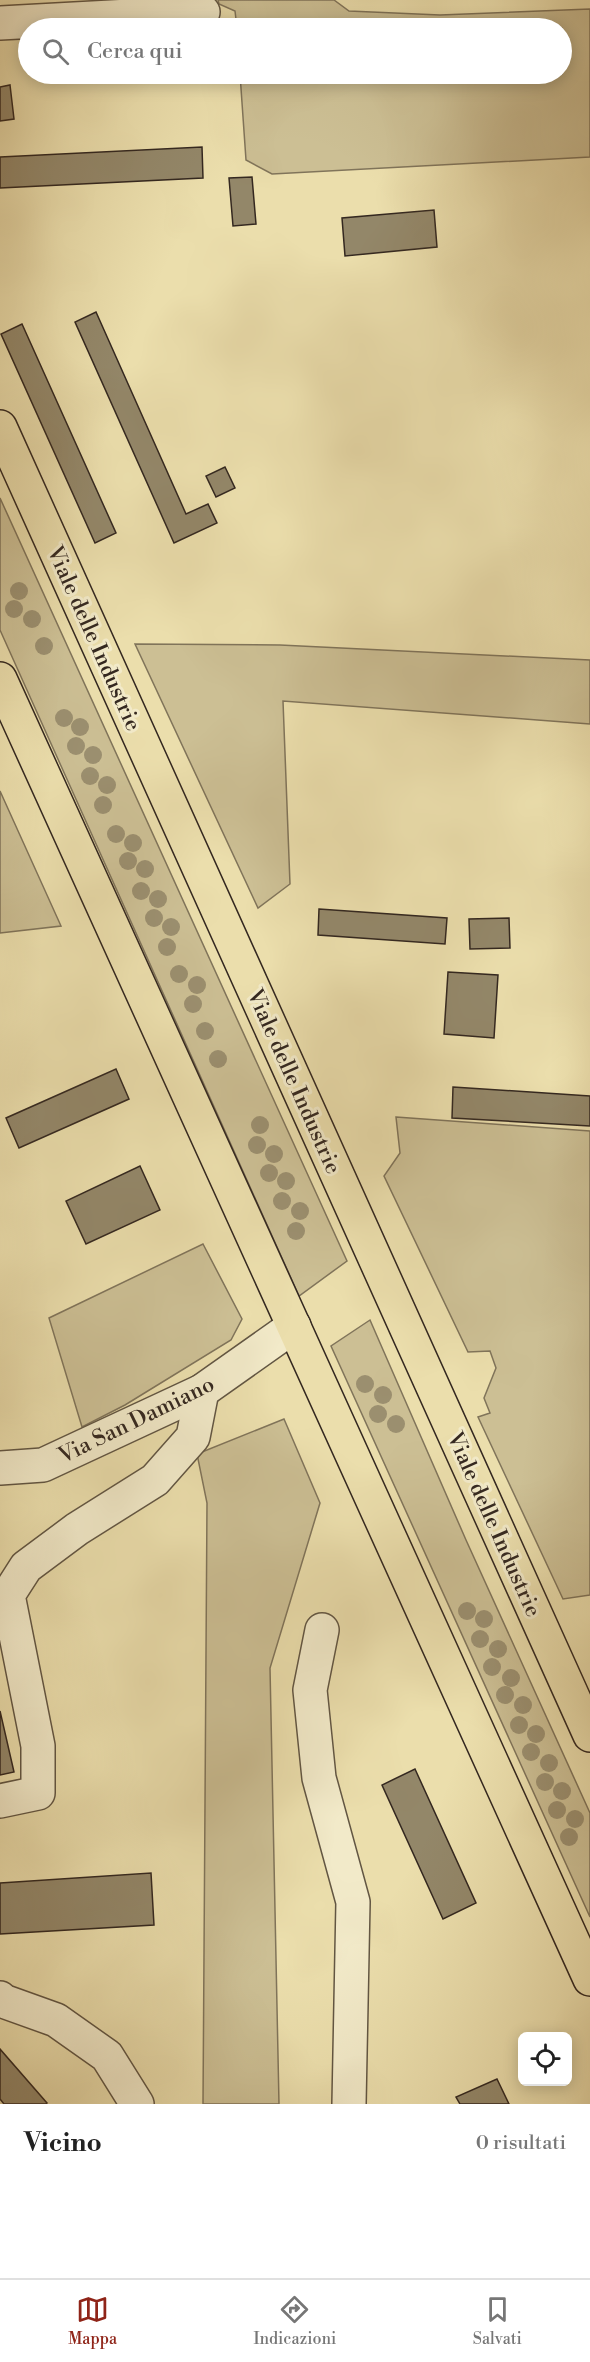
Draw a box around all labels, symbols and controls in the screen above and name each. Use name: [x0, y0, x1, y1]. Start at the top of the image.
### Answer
search box: [18, 18, 572, 84]
icon: search: [39, 35, 72, 68]
text: Cerca qui: [87, 38, 183, 65]
street label: Viale delle Industrie: [40, 541, 147, 735]
street label: Viale delle Industrie: [240, 984, 347, 1178]
street label: Via San Damiano: [53, 1371, 219, 1470]
street label: Viale delle Industrie: [440, 1427, 547, 1621]
map controls: [518, 2032, 572, 2086]
button: locate: [518, 2032, 572, 2086]
text: Vicino: [24, 2127, 102, 2159]
text: 0 risultati: [476, 2131, 566, 2156]
tab: Mappa: [68, 2293, 117, 2349]
tab: Indicazioni: [253, 2293, 336, 2349]
tab: Salvati: [473, 2293, 522, 2349]

